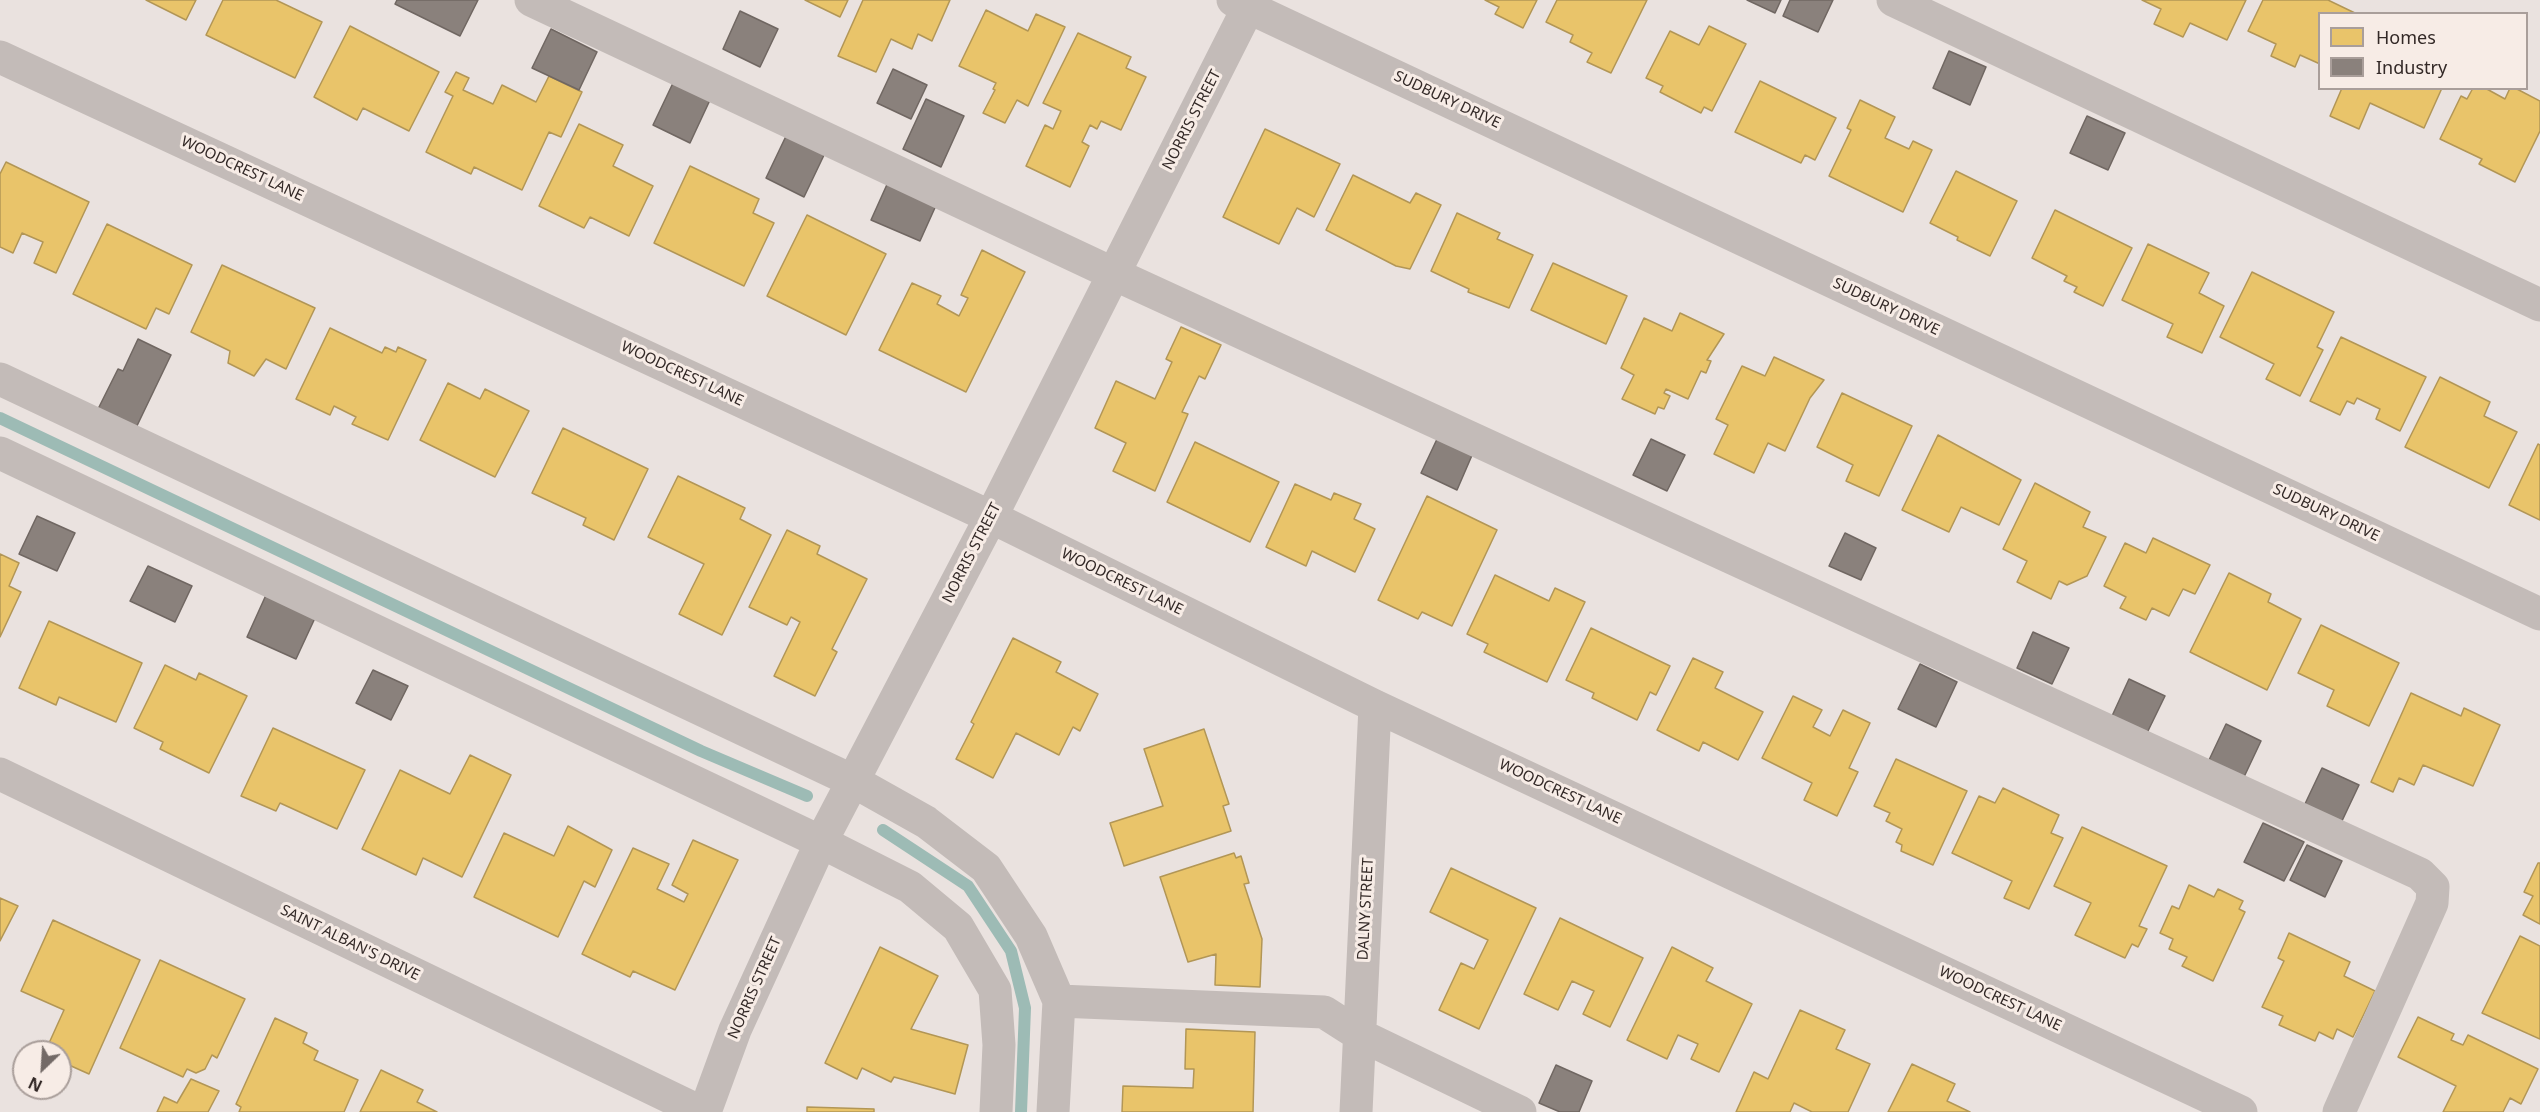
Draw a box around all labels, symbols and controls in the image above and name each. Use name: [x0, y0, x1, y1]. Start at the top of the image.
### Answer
legend: [2318, 12, 2528, 90]
text: Homes: [2376, 25, 2436, 49]
text: Industry: [2376, 55, 2447, 79]
street label: NORRIS STREET: [1159, 67, 1225, 173]
street label: SUDBURY DRIVE: [1391, 67, 1503, 133]
street label: WOODCREST LANE: [178, 133, 306, 205]
street label: SUDBURY DRIVE: [1830, 274, 1942, 340]
street label: WOODCREST LANE: [618, 338, 746, 410]
street label: SUDBURY DRIVE: [2270, 480, 2382, 546]
street label: NORRIS STREET: [939, 500, 1005, 606]
street label: WOODCREST LANE: [1058, 545, 1186, 619]
street label: WOODCREST LANE: [1496, 756, 1624, 828]
street label: DALNY STREET: [1354, 857, 1378, 961]
street label: SAINT ALBAN'S DRIVE: [277, 901, 423, 985]
street label: NORRIS STREET: [724, 934, 786, 1042]
street label: WOODCREST LANE: [1936, 963, 2064, 1035]
north arrow: [12, 1040, 72, 1100]
text: N: [25, 1072, 46, 1097]

